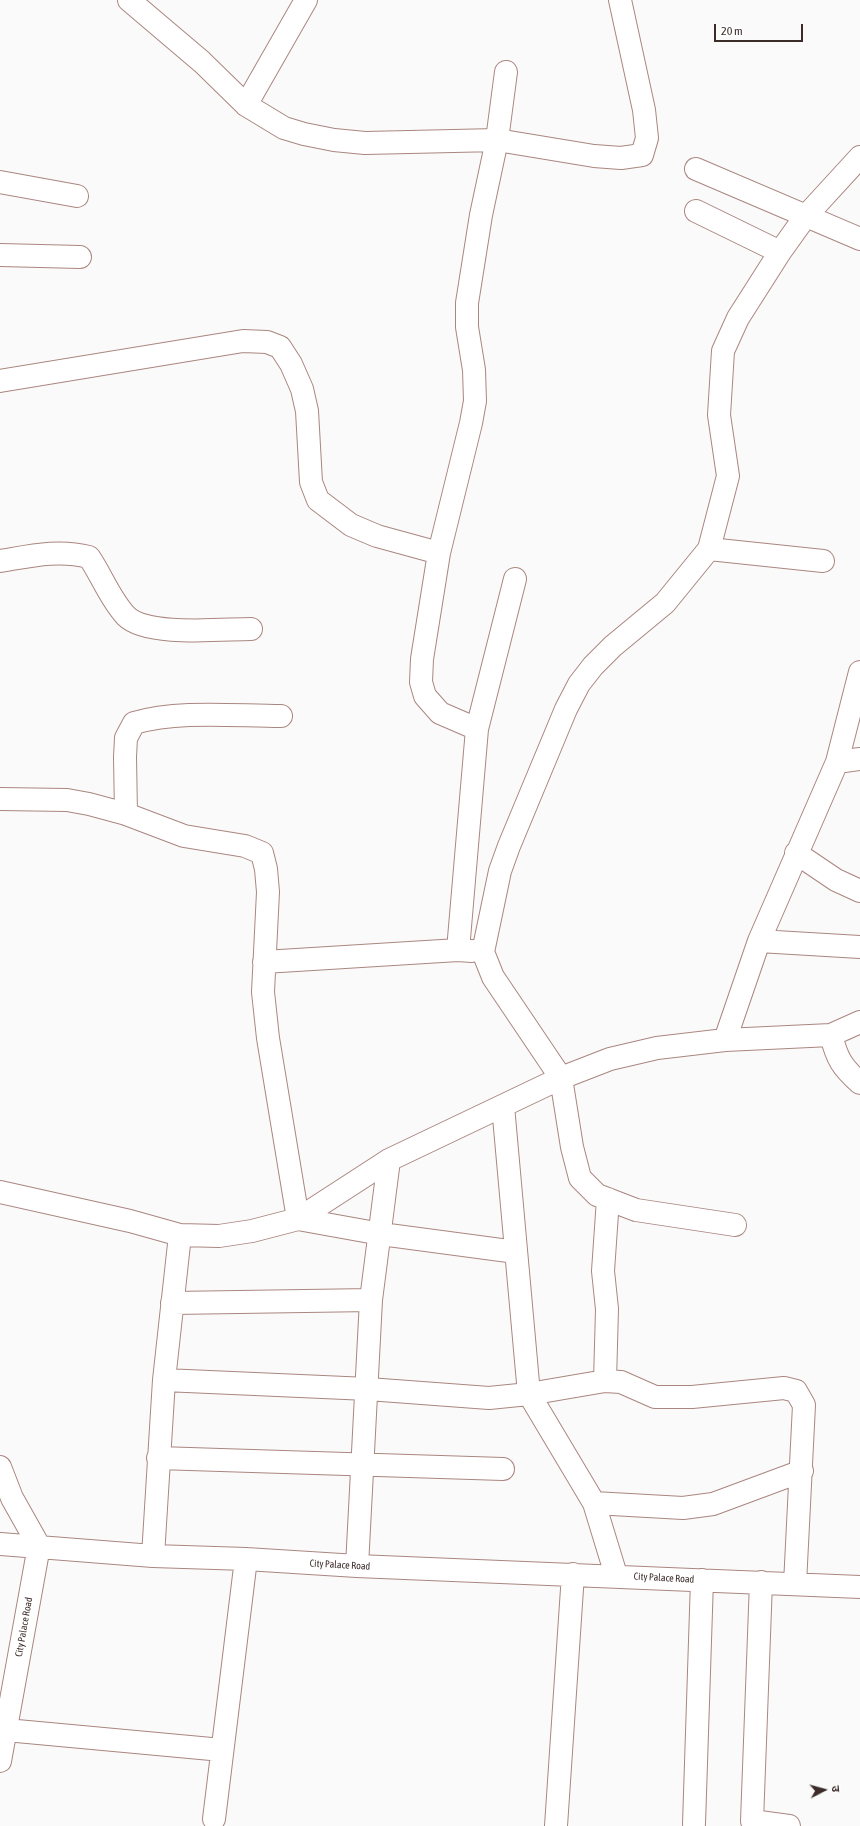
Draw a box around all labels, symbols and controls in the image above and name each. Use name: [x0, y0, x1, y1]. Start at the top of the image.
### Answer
scale bar: [716, 16, 805, 42]
text: 20 m: [721, 24, 743, 38]
street label: City Palace Road: [309, 1557, 371, 1573]
street label: City Palace Road: [633, 1570, 695, 1586]
street label: City Palace Road: [13, 1596, 35, 1658]
north arrow: [804, 1770, 844, 1810]
text: उ: [830, 1785, 842, 1793]

